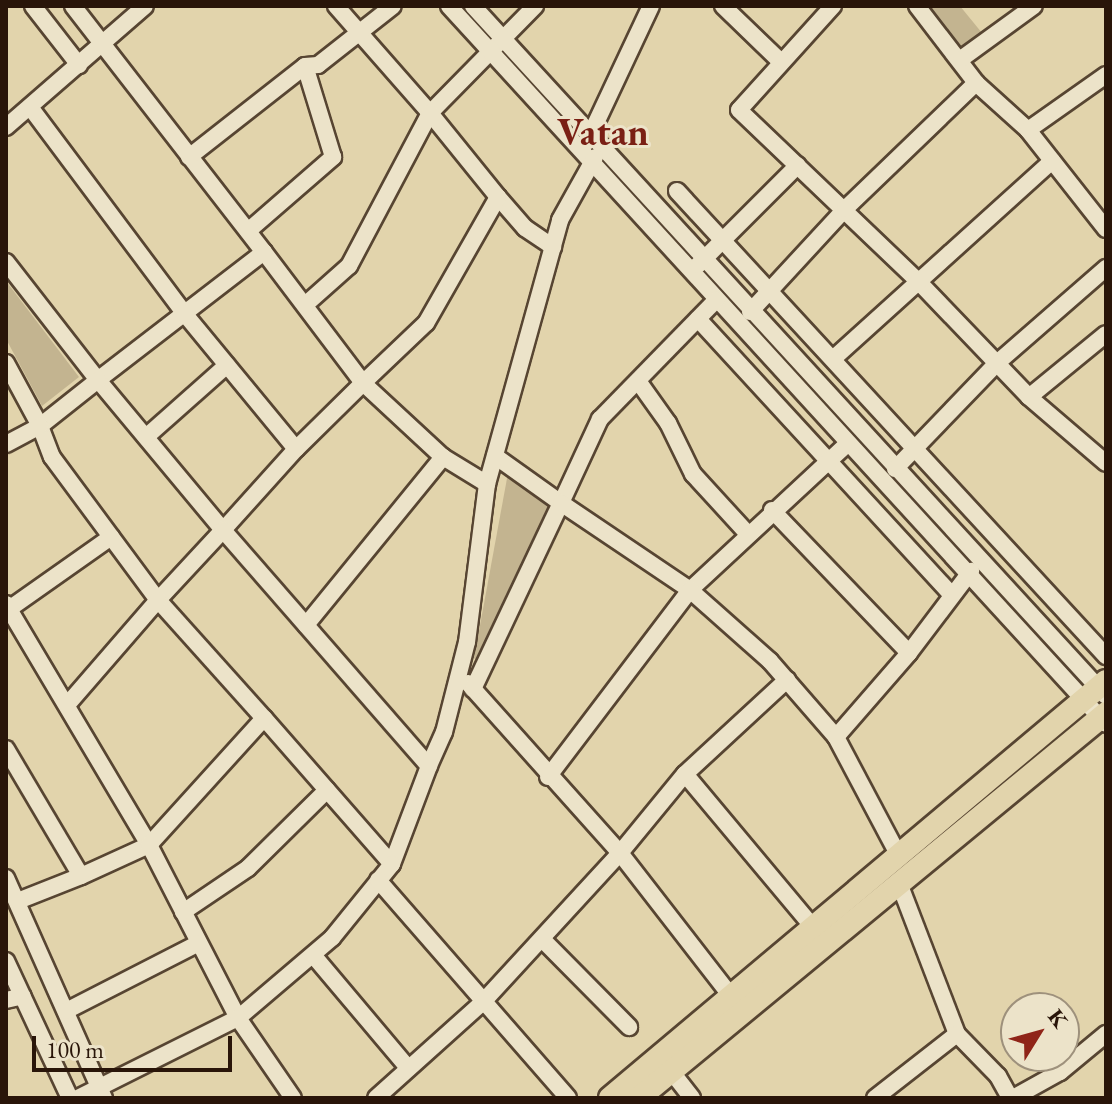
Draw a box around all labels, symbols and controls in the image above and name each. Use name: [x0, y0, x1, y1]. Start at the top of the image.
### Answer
district label: Vatan: [557, 109, 649, 155]
north arrow: [1000, 992, 1080, 1072]
text: K: [1041, 1003, 1075, 1034]
scale bar: [36, 1020, 236, 1070]
text: 100 m: [46, 1034, 104, 1065]

